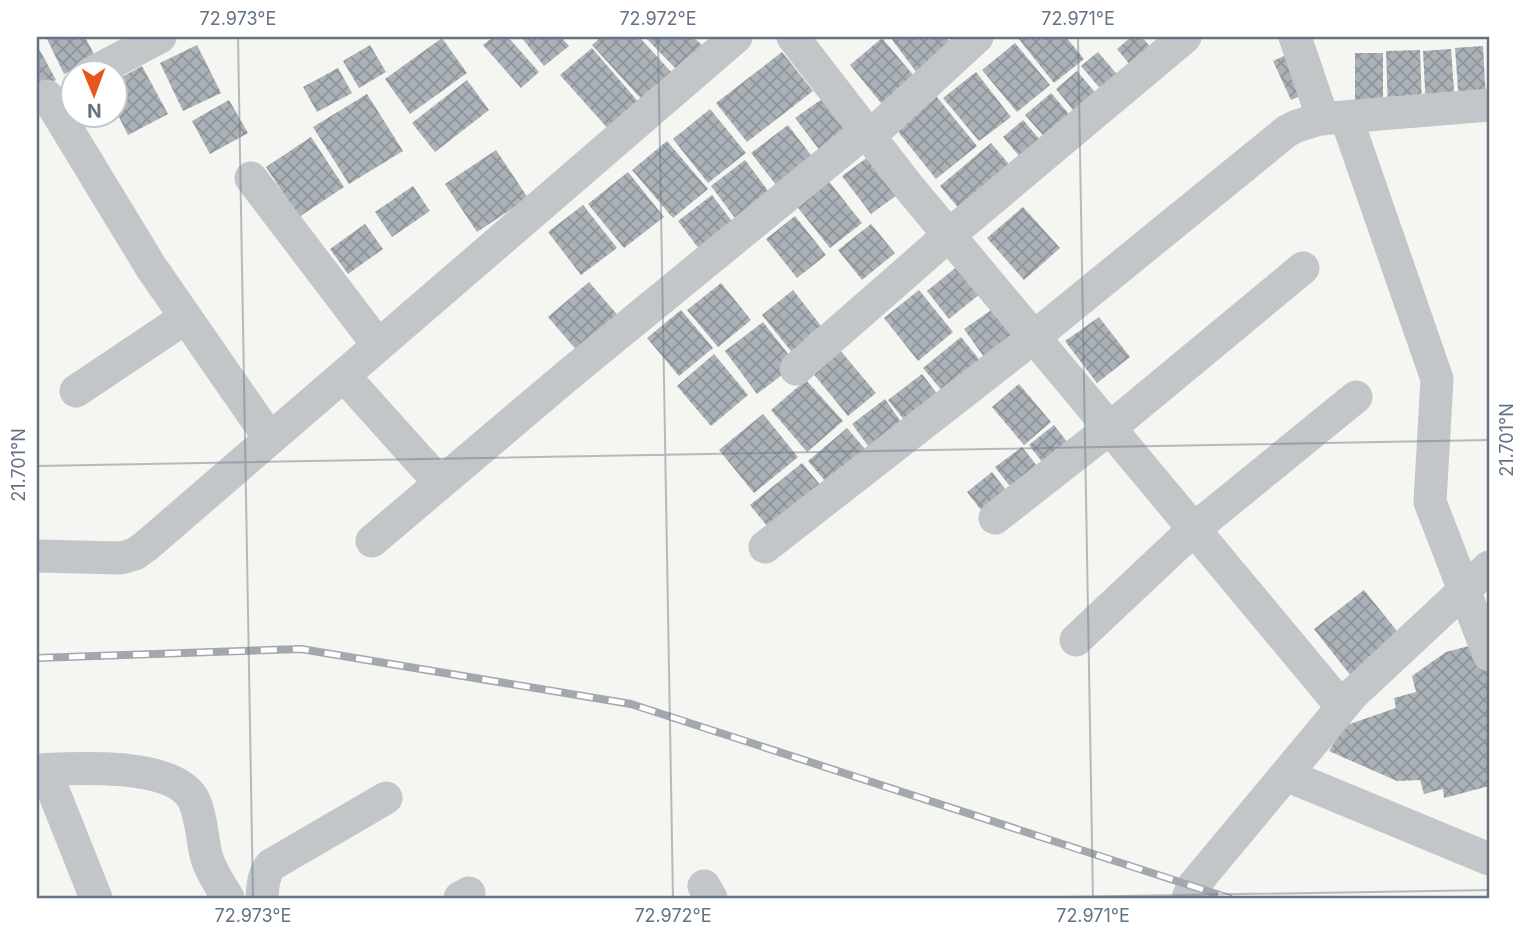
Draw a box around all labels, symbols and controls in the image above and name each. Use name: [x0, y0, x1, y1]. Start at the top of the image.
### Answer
text: 72.973°E: [200, 8, 276, 29]
text: 72.972°E: [619, 8, 697, 29]
text: 72.971°E: [1041, 8, 1115, 29]
north arrow: [60, 60, 130, 130]
text: N: [87, 99, 102, 122]
text: 21.701°N: [1496, 403, 1517, 477]
text: 21.701°N: [8, 428, 29, 502]
text: 72.973°E: [215, 905, 291, 926]
text: 72.972°E: [634, 905, 712, 926]
text: 72.971°E: [1056, 905, 1130, 926]

